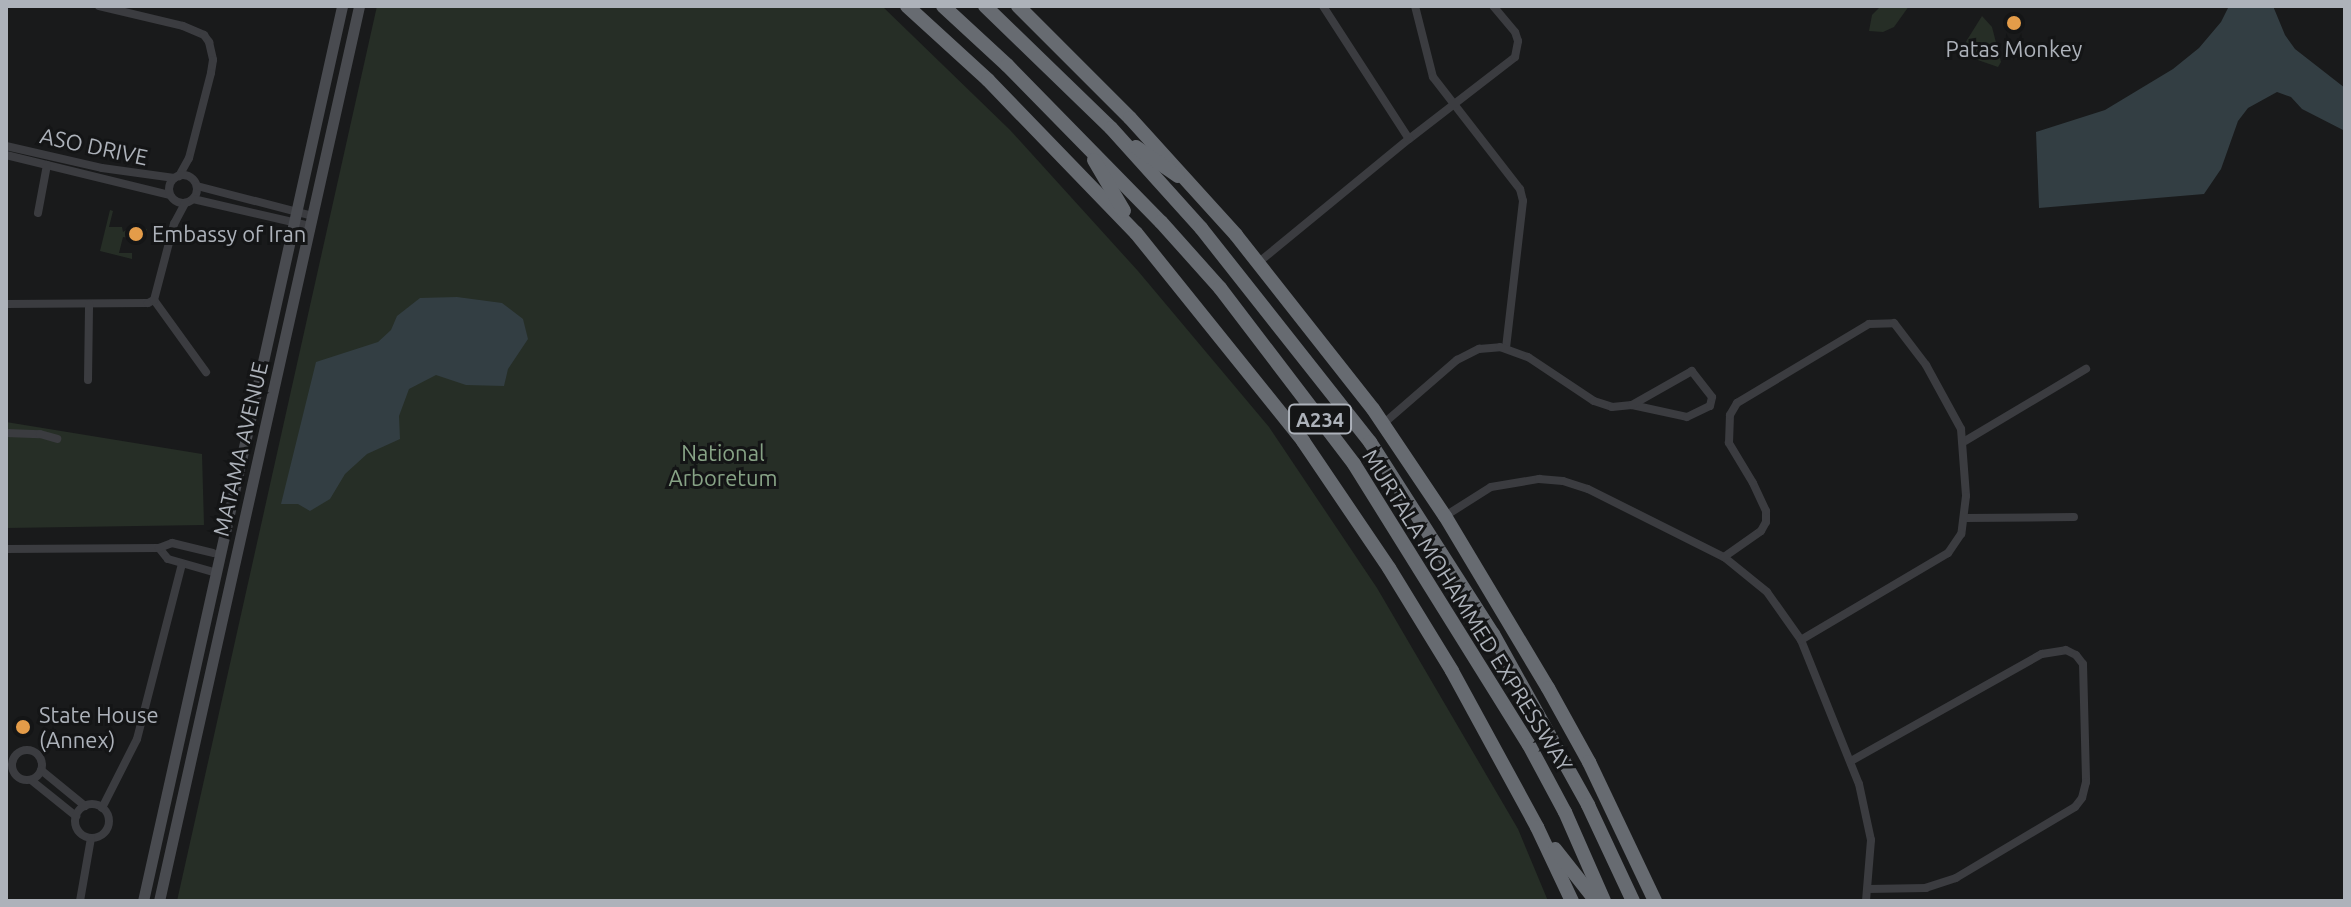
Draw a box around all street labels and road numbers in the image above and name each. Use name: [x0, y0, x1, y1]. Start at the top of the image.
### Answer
street label: ASO DRIVE: [38, 122, 150, 170]
street label: MATAMA AVENUE: [207, 359, 273, 539]
road number: A234: [1288, 403, 1352, 435]
street label: MURTALA MOHAMMED EXPRESSWAY: [1357, 444, 1579, 776]

